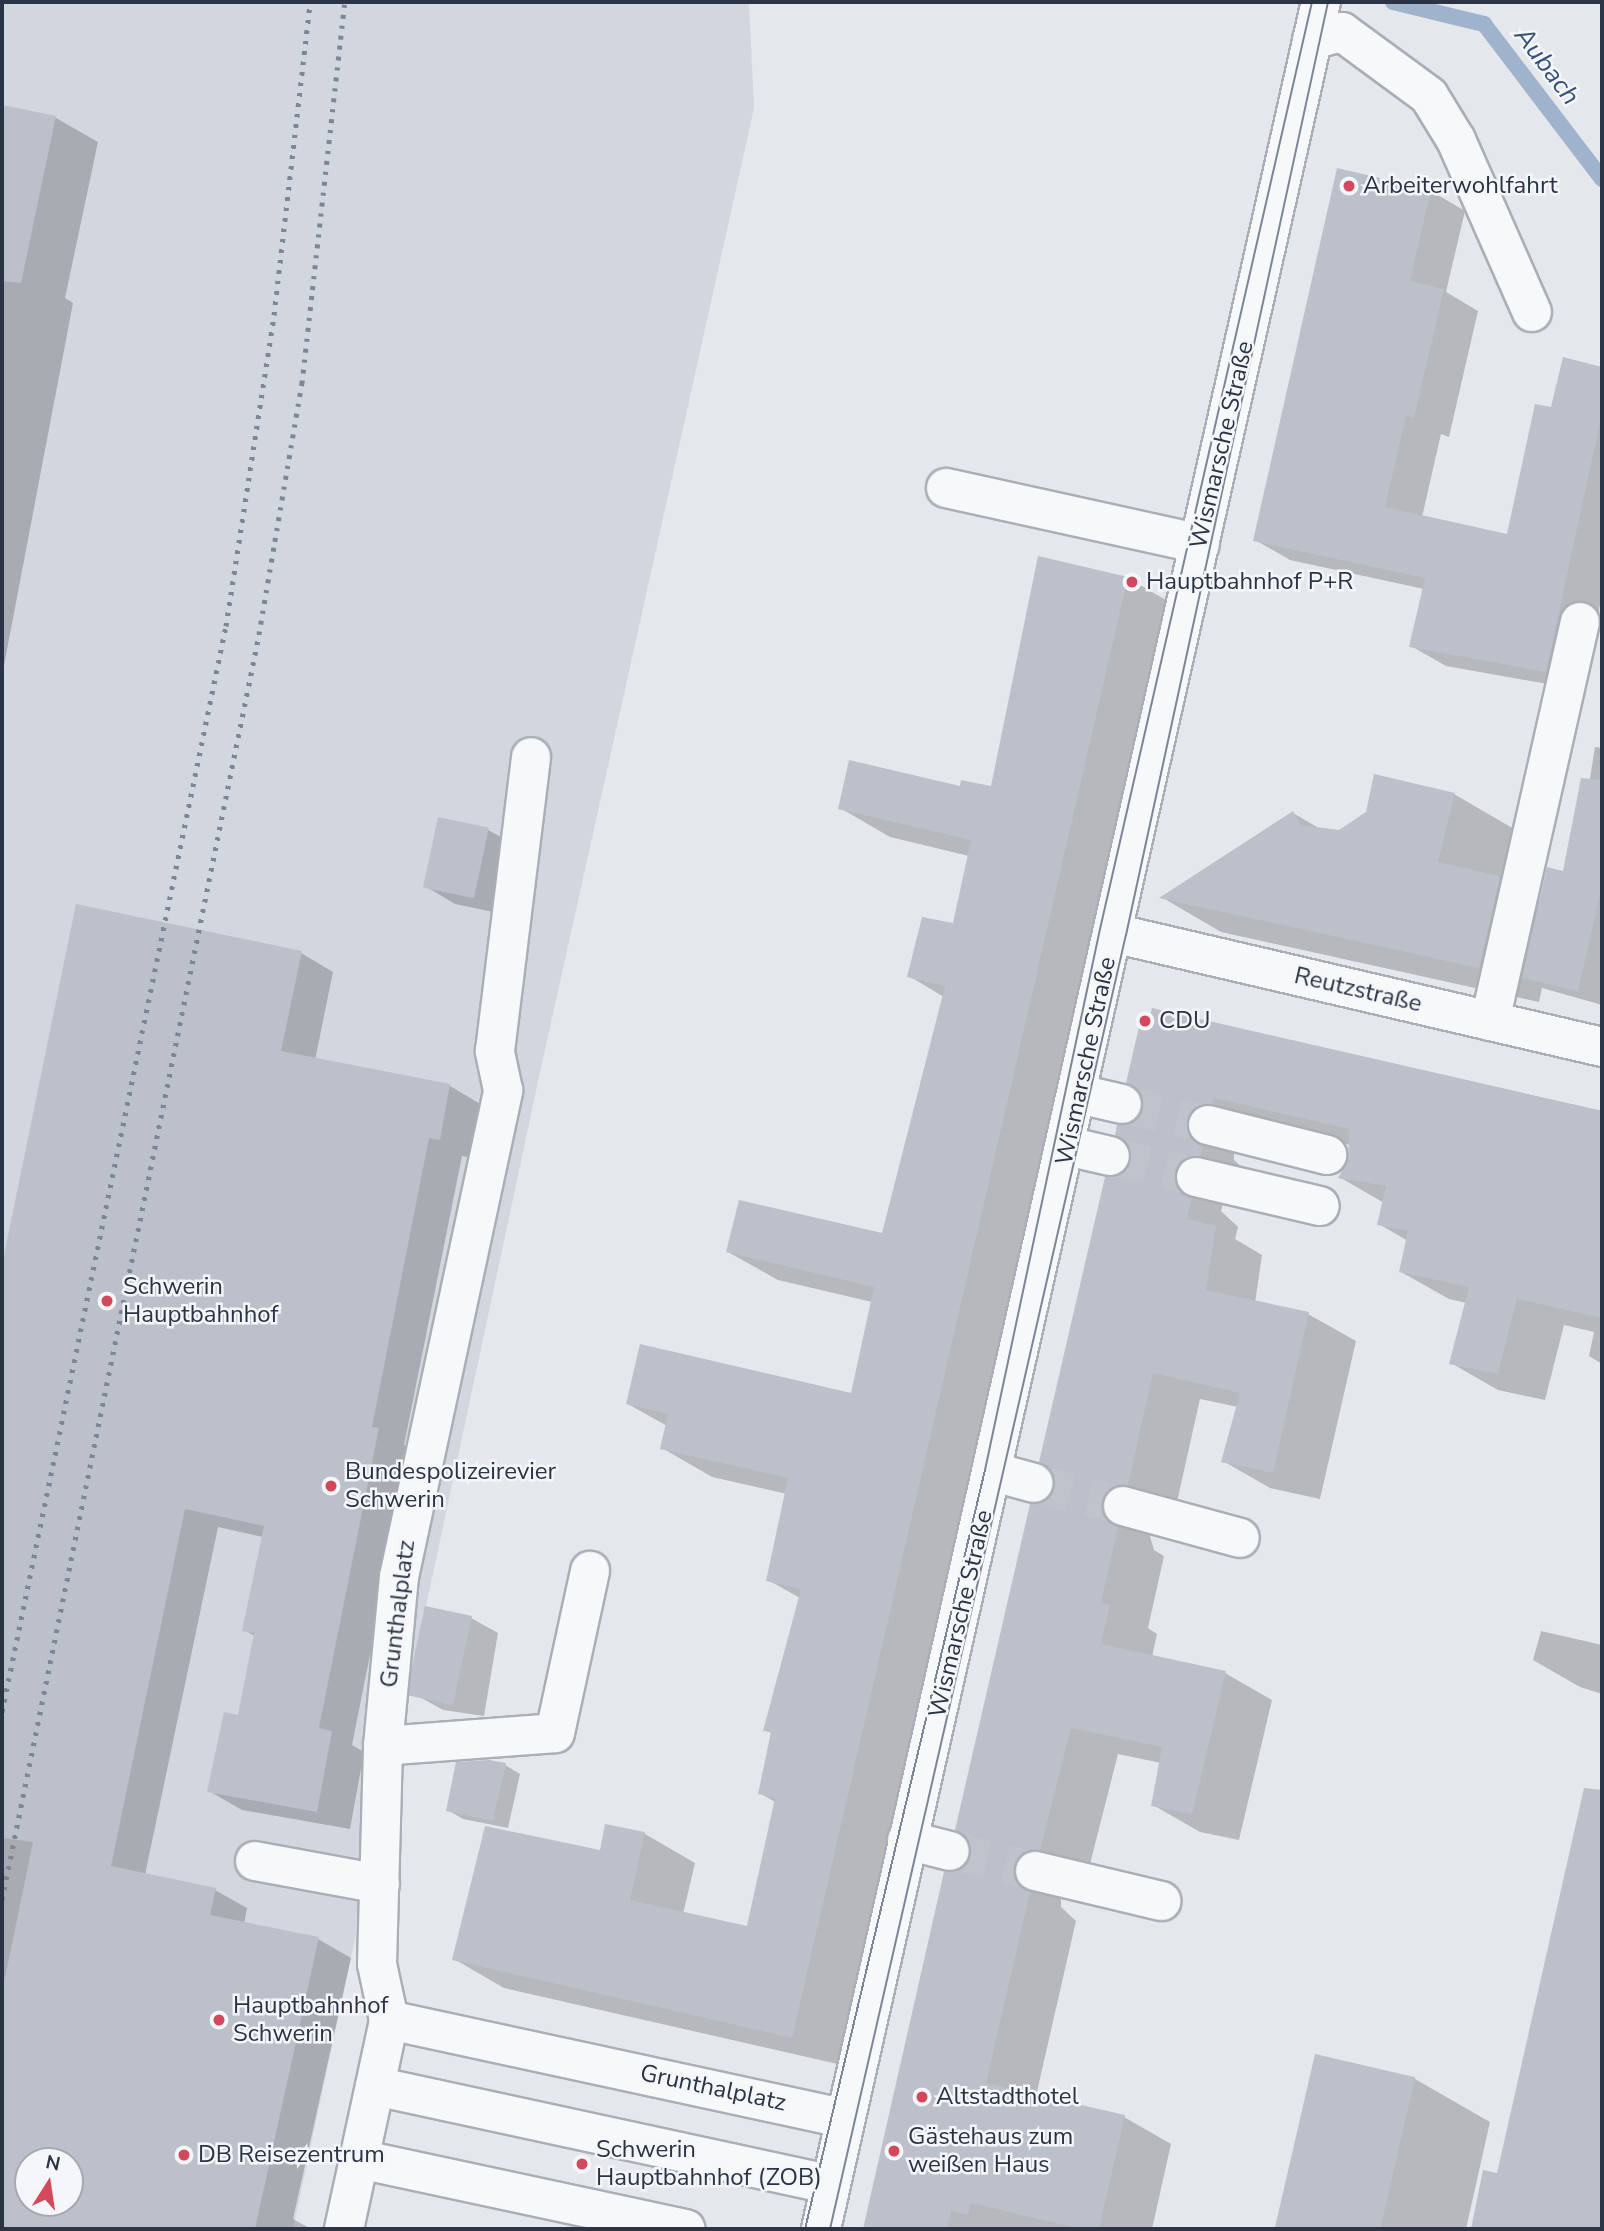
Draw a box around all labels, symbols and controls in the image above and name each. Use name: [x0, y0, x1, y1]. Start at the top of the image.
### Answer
water label: Aubach: [1508, 21, 1586, 111]
place label: Arbeiterwohlfahrt: [1363, 172, 1558, 200]
marker: Arbeiterwohlfahrt: [1341, 178, 1357, 194]
street label: Wismarsche Straße: [1184, 338, 1260, 552]
place label: Hauptbahnhof P+R: [1146, 568, 1353, 596]
marker: Hauptbahnhof P+R: [1124, 574, 1140, 590]
street label: Wismarsche Straße: [1050, 954, 1122, 1168]
street label: Reutzstraße: [1291, 961, 1425, 1019]
place label: CDU: [1159, 1007, 1210, 1035]
marker: CDU: [1137, 1013, 1153, 1029]
place label: Schwerin Hauptbahnhof: [123, 1273, 279, 1329]
marker: Schwerin Hauptbahnhof: [97, 1291, 117, 1311]
place label: Bundespolizeirevier Schwerin: [345, 1458, 556, 1514]
marker: Bundespolizeirevier Schwerin: [323, 1478, 339, 1494]
street label: Wismarsche Straße: [923, 1507, 999, 1721]
street label: Grunthalplatz: [375, 1539, 421, 1689]
place label: Hauptbahnhof Schwerin: [233, 1992, 389, 2048]
marker: Hauptbahnhof Schwerin: [211, 2012, 227, 2028]
street label: Grunthalplatz: [637, 2058, 789, 2118]
place label: Altstadthotel: [936, 2083, 1079, 2111]
marker: Altstadthotel: [914, 2089, 930, 2105]
place label: Gästehaus zum weißen Haus: [908, 2123, 1073, 2179]
place label: Schwerin Hauptbahnhof (ZOB): [596, 2136, 822, 2192]
place label: DB Reisezentrum: [198, 2141, 385, 2169]
marker: Gästehaus zum weißen Haus: [886, 2143, 902, 2159]
north arrow: [14, 2147, 84, 2217]
marker: DB Reisezentrum: [176, 2147, 192, 2163]
text: N: [43, 2149, 63, 2178]
marker: Schwerin Hauptbahnhof (ZOB): [574, 2156, 590, 2172]

